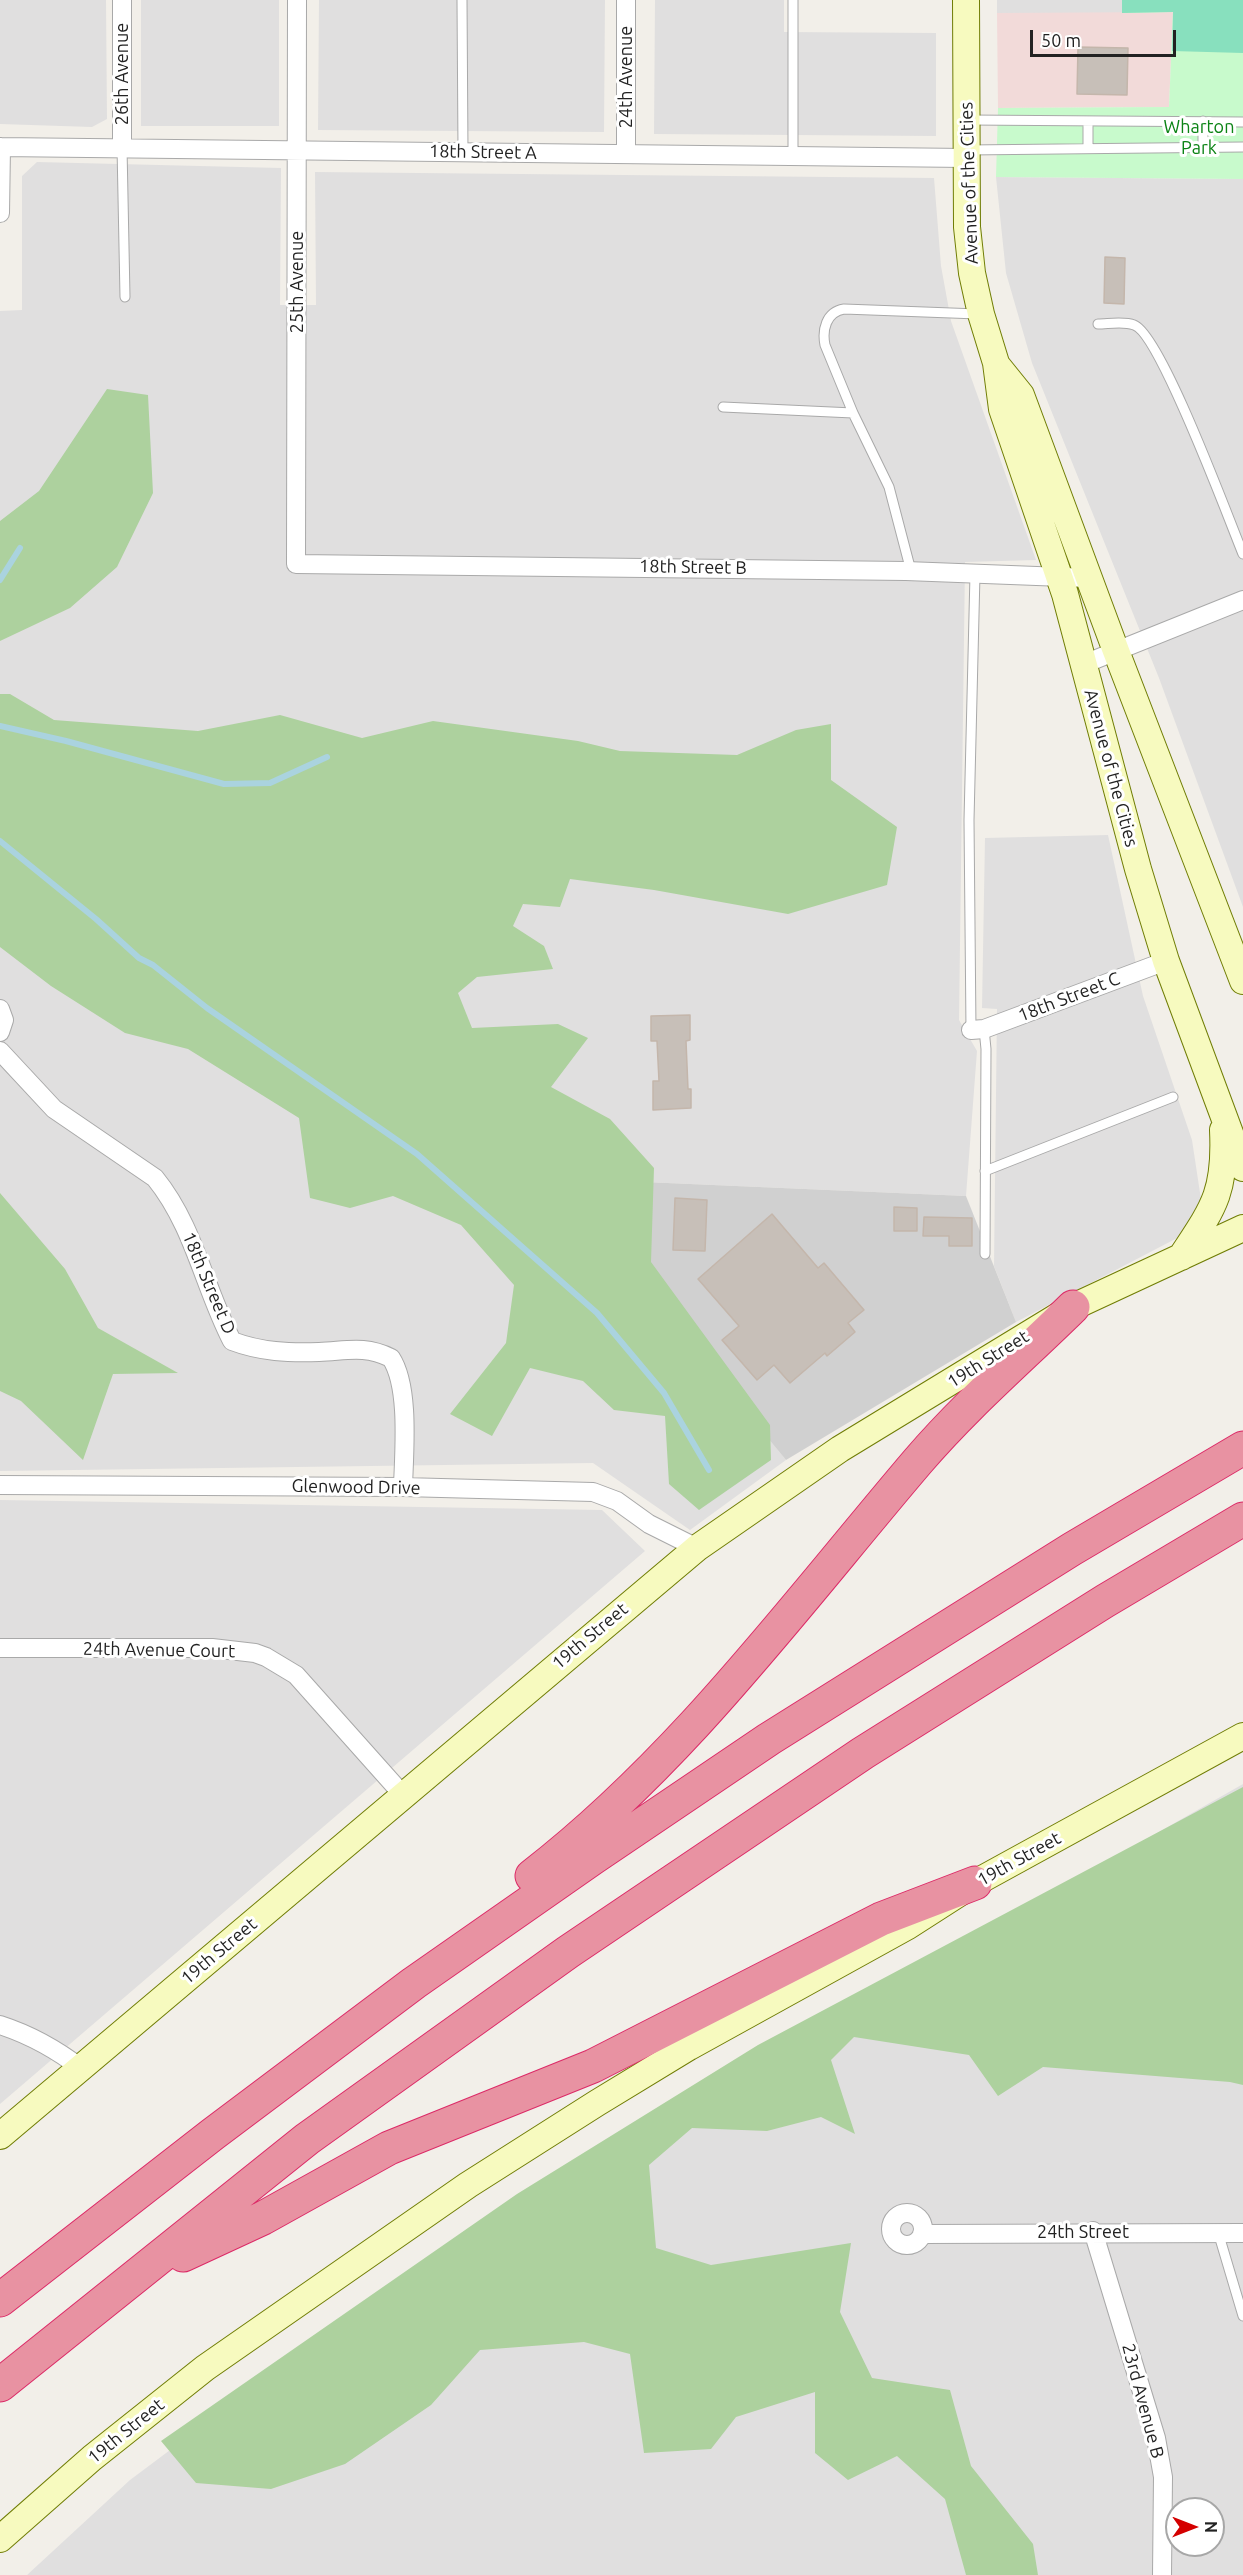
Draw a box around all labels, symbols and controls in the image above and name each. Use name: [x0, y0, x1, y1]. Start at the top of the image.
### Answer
scale bar: [1033, 18, 1178, 56]
street label: 26th Avenue: [111, 23, 133, 125]
street label: 24th Avenue: [615, 26, 637, 128]
text: 50 m: [1041, 30, 1081, 50]
street label: Avenue of the Cities: [955, 102, 983, 264]
park label: Wharton Park: [1164, 116, 1234, 158]
street label: 18th Street A: [429, 140, 537, 164]
street label: 25th Avenue: [286, 231, 308, 333]
street label: 18th Street B: [639, 555, 747, 579]
street label: Avenue of the Cities: [1080, 687, 1142, 849]
street label: 18th Street C: [1015, 968, 1123, 1026]
street label: 18th Street D: [178, 1229, 240, 1337]
street label: 19th Street: [943, 1325, 1033, 1393]
street label: Glenwood Drive: [291, 1475, 421, 1499]
street label: 19th Street: [548, 1598, 632, 1674]
street label: 24th Avenue Court: [83, 1638, 235, 1662]
street label: 19th Street: [974, 1827, 1064, 1891]
street label: 19th Street: [177, 1913, 261, 1989]
street label: 24th Street: [1037, 2221, 1129, 2243]
street label: 23rd Avenue B: [1117, 2341, 1169, 2461]
street label: 19th Street: [83, 2394, 169, 2468]
north arrow: [1165, 2497, 1225, 2557]
text: N: [1202, 2521, 1220, 2533]

